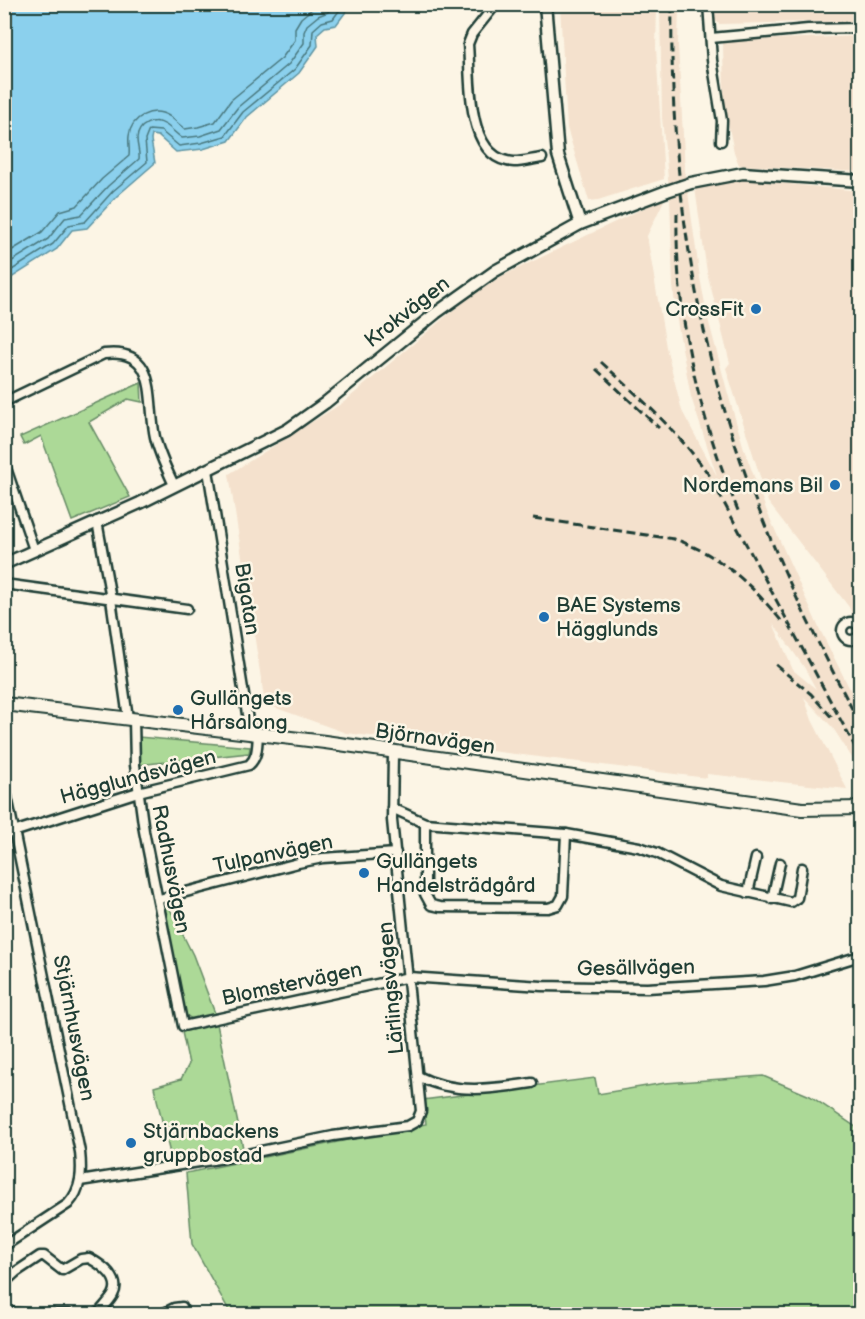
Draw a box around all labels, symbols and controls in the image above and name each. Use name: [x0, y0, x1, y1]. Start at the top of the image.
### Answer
street label: Krokvägen: [359, 271, 455, 353]
place label: CrossFit: [665, 297, 745, 322]
marker: CrossFit: [749, 302, 763, 316]
place label: Nordemans Bil: [682, 473, 823, 498]
marker: Nordemans Bil: [828, 478, 842, 492]
street label: Bigatan: [229, 561, 265, 637]
place label: BAE Systems Hägglunds: [556, 593, 681, 642]
marker: BAE Systems Hägglunds: [537, 610, 551, 624]
place label: Gullängets Hårsalong: [190, 686, 292, 735]
marker: Gullängets Hårsalong: [171, 703, 185, 717]
street label: Björnavägen: [373, 718, 497, 760]
street label: Hägglundsvägen: [57, 744, 219, 810]
street label: Radhusvägen: [146, 802, 196, 936]
street label: Tulpanvägen: [211, 829, 335, 879]
place label: Gullängets Handelsträdgård: [376, 849, 535, 898]
marker: Gullängets Handelsträdgård: [357, 866, 371, 880]
street label: Lärlingsvägen: [373, 921, 409, 1055]
street label: Stjärnhusvägen: [48, 953, 100, 1103]
street label: Gesällvägen: [577, 954, 695, 982]
street label: Blomstervägen: [220, 957, 364, 1011]
place label: Stjärnbackens gruppbostad: [143, 1119, 279, 1168]
marker: Stjärnbackens gruppbostad: [124, 1136, 138, 1150]

